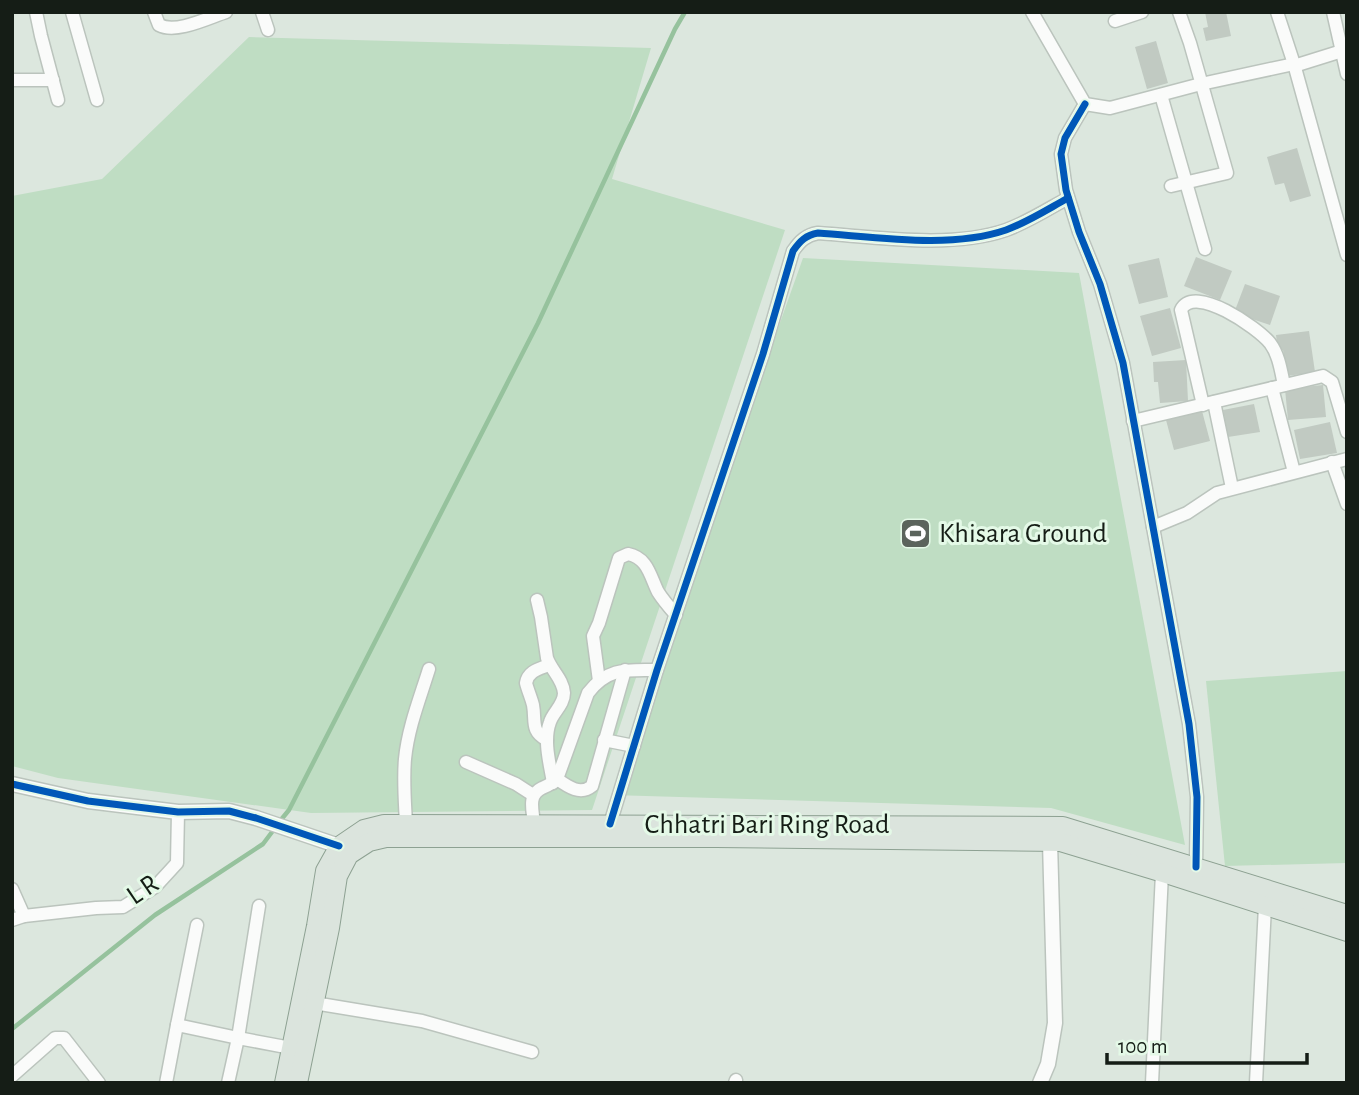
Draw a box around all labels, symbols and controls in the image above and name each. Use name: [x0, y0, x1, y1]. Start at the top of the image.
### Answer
sports icon: Khisara Ground: [899, 517, 933, 551]
place label: Khisara Ground: [939, 520, 1107, 548]
street label: Chhatri Bari Ring Road: [645, 811, 889, 839]
street label: L R: [122, 869, 164, 911]
scale bar: [1107, 1021, 1306, 1066]
text: 100 m: [1118, 1036, 1168, 1057]

